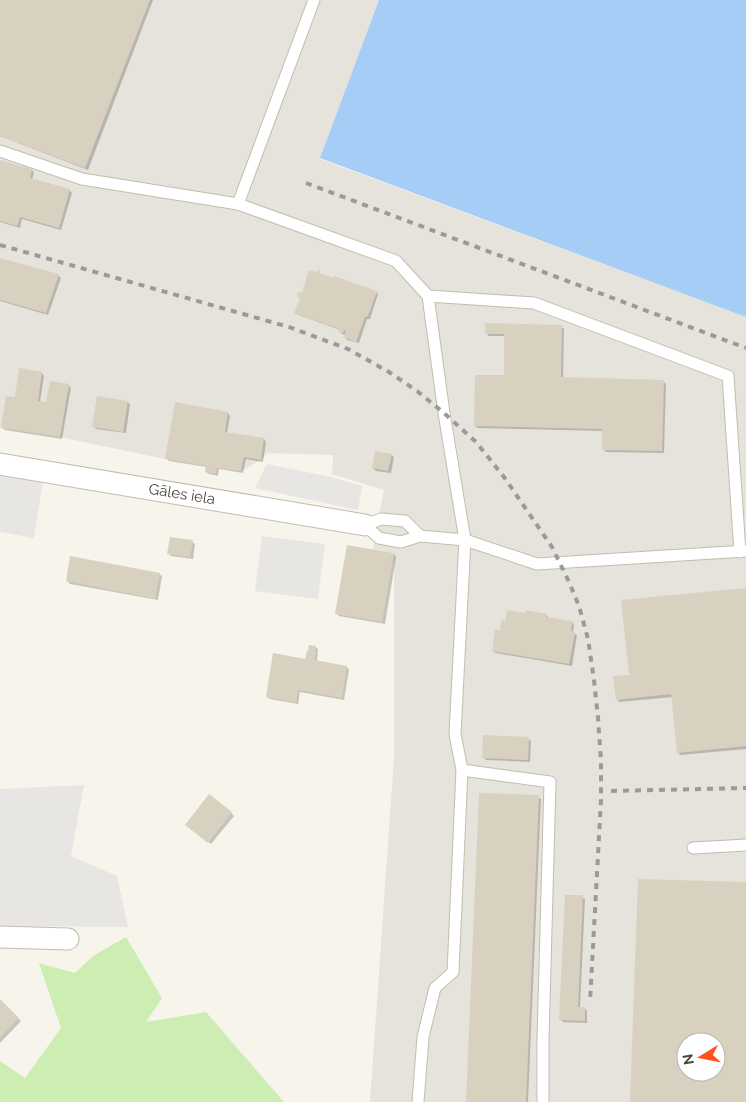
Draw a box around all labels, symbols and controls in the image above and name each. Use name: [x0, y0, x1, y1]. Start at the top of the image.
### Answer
street label: Gāles iela: [147, 480, 217, 508]
north arrow: [676, 1032, 726, 1082]
text: N: [679, 1053, 697, 1066]

